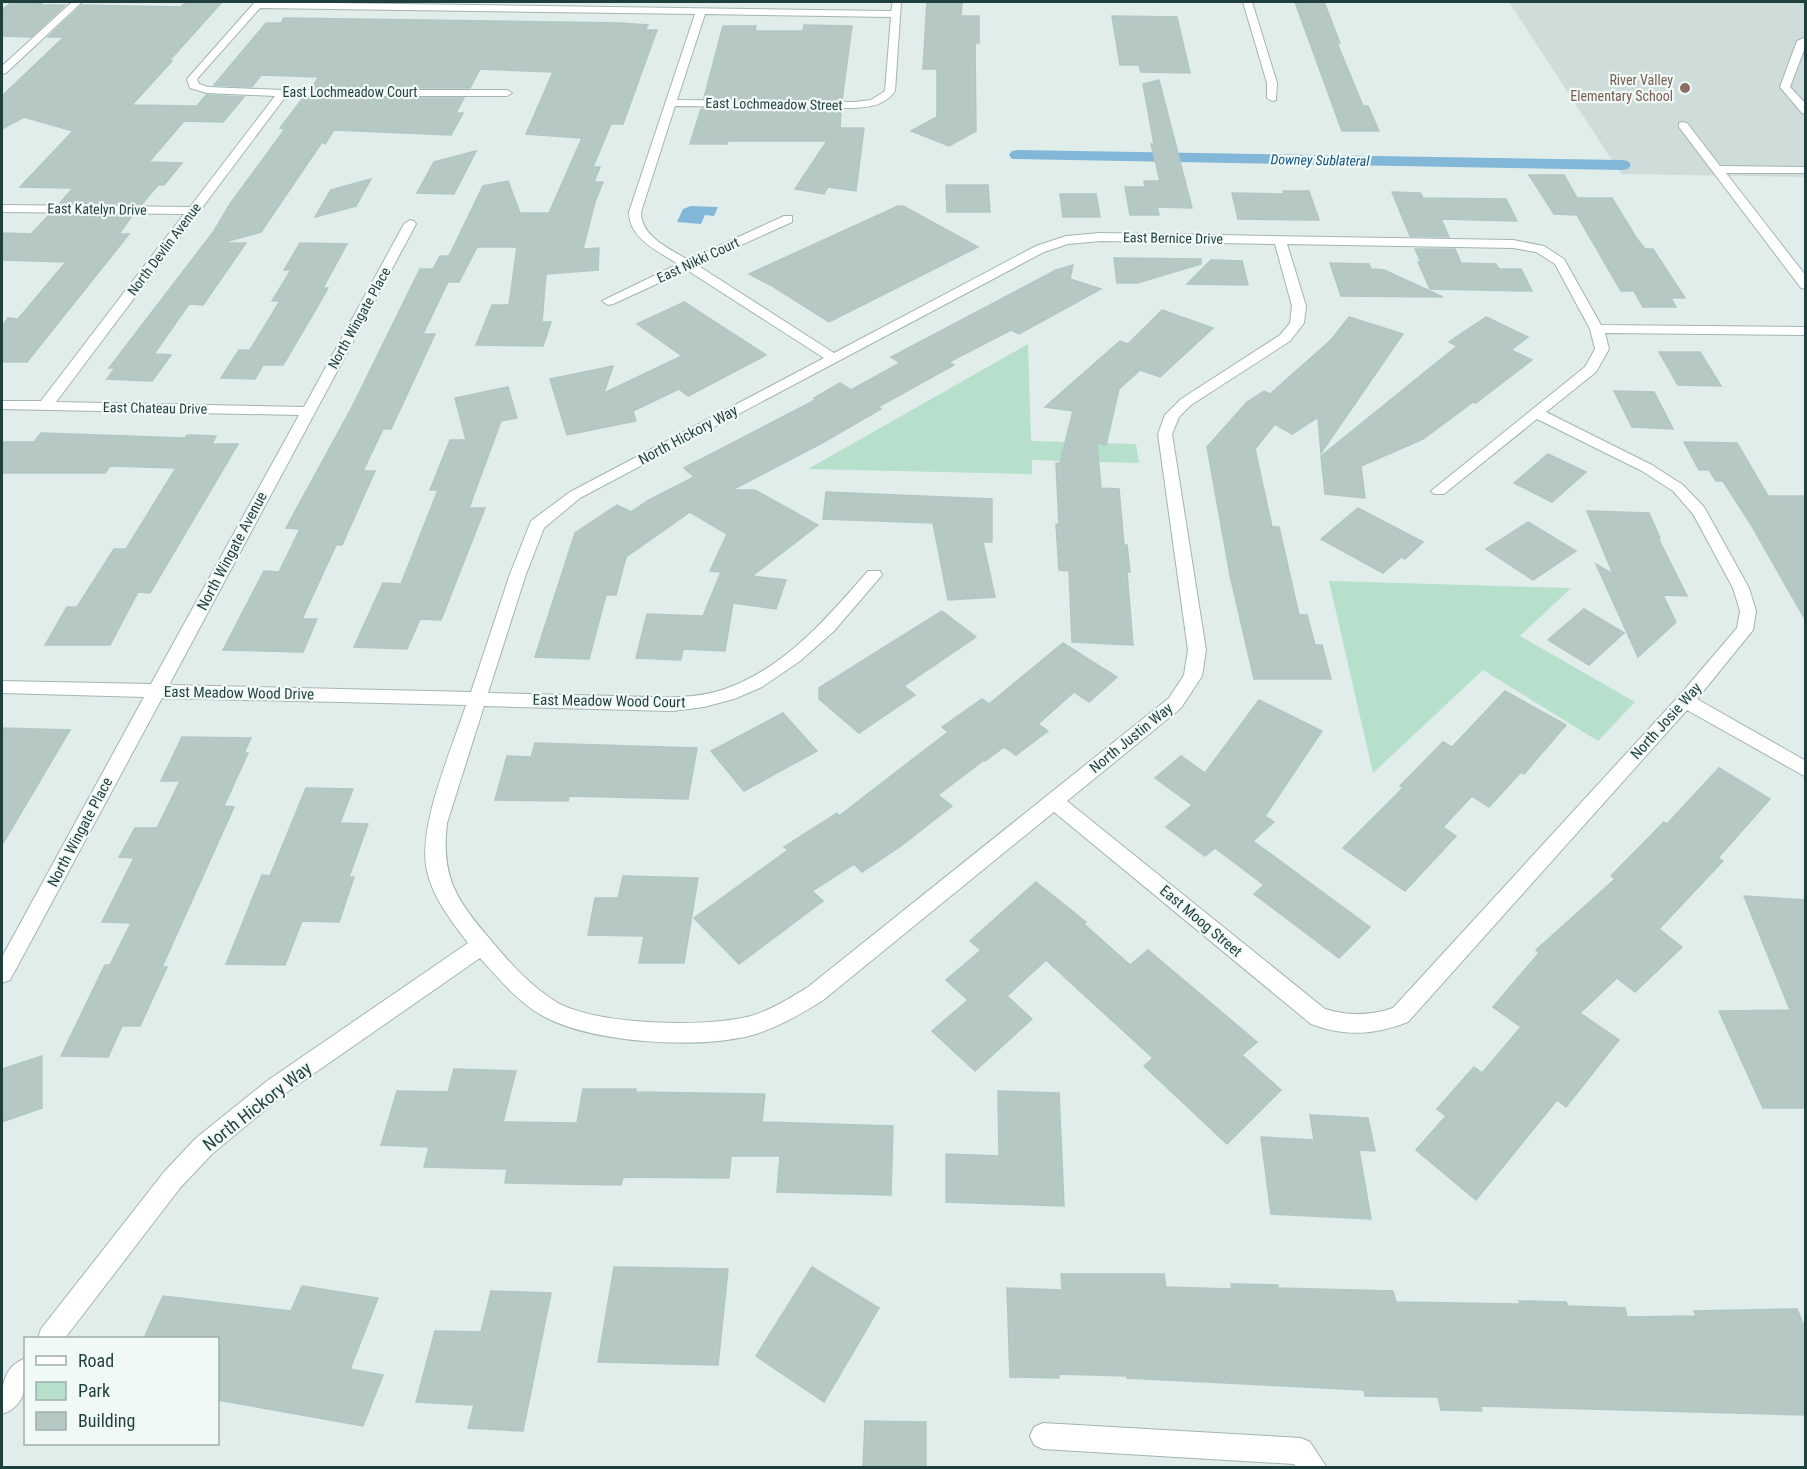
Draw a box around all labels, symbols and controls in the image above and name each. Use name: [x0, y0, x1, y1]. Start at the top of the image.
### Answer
place label: River Valley Elementary School: [1570, 72, 1673, 104]
marker: River Valley Elementary School: [1678, 81, 1692, 95]
street label: East Lochmeadow Court: [283, 84, 417, 100]
street label: East Lochmeadow Street: [705, 95, 843, 113]
water label: Downey Sublateral: [1270, 151, 1370, 169]
street label: North Devlin Avenue: [124, 199, 204, 298]
street label: East Katelyn Drive: [47, 200, 147, 218]
street label: East Bernice Drive: [1123, 229, 1224, 247]
street label: East Nikki Court: [654, 234, 742, 286]
street label: North Wingate Place: [325, 264, 394, 371]
street label: East Chateau Drive: [103, 399, 208, 417]
street label: North Hickory Way: [635, 401, 741, 469]
street label: North Wingate Avenue: [193, 489, 271, 613]
street label: North Josie Way: [1627, 679, 1705, 763]
street label: East Meadow Wood Drive: [164, 683, 314, 703]
street label: East Meadow Wood Court: [532, 691, 686, 711]
street label: North Justin Way: [1086, 699, 1176, 777]
street label: North Wingate Place: [44, 774, 116, 890]
street label: East Moog Street: [1156, 881, 1246, 961]
street label: North Hickory Way: [199, 1057, 316, 1155]
legend: [24, 1337, 219, 1445]
text: Road: [78, 1350, 114, 1371]
text: Park: [78, 1380, 110, 1401]
text: Building: [78, 1410, 135, 1431]

